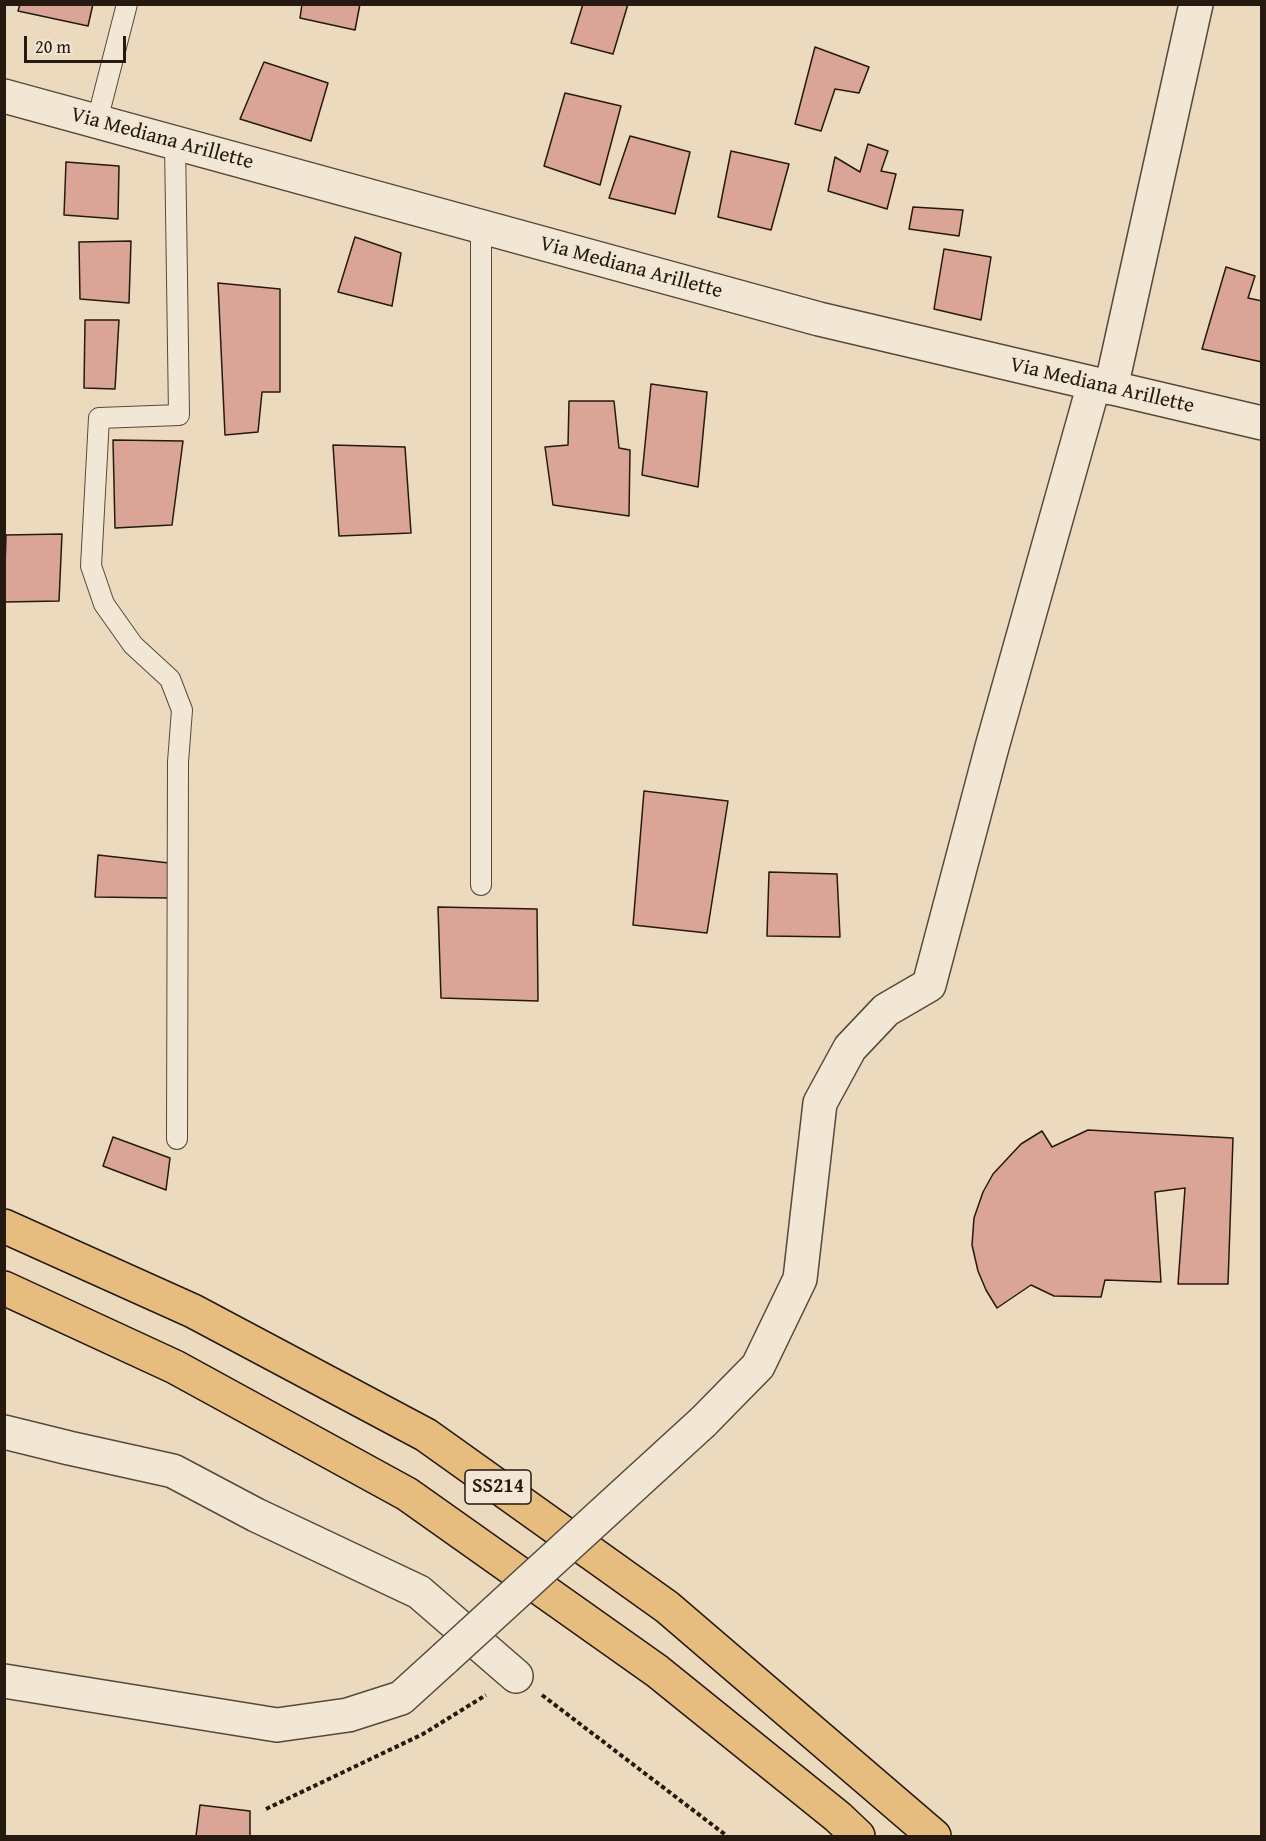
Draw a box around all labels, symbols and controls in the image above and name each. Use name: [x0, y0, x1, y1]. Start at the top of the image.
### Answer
scale bar: [27, 24, 129, 62]
text: 20 m: [35, 33, 71, 60]
street label: Via Mediana Arillette: [68, 102, 256, 176]
street label: Via Mediana Arillette: [537, 231, 725, 305]
street label: Via Mediana Arillette: [1007, 353, 1197, 419]
road number: SS214: [465, 1470, 531, 1504]

